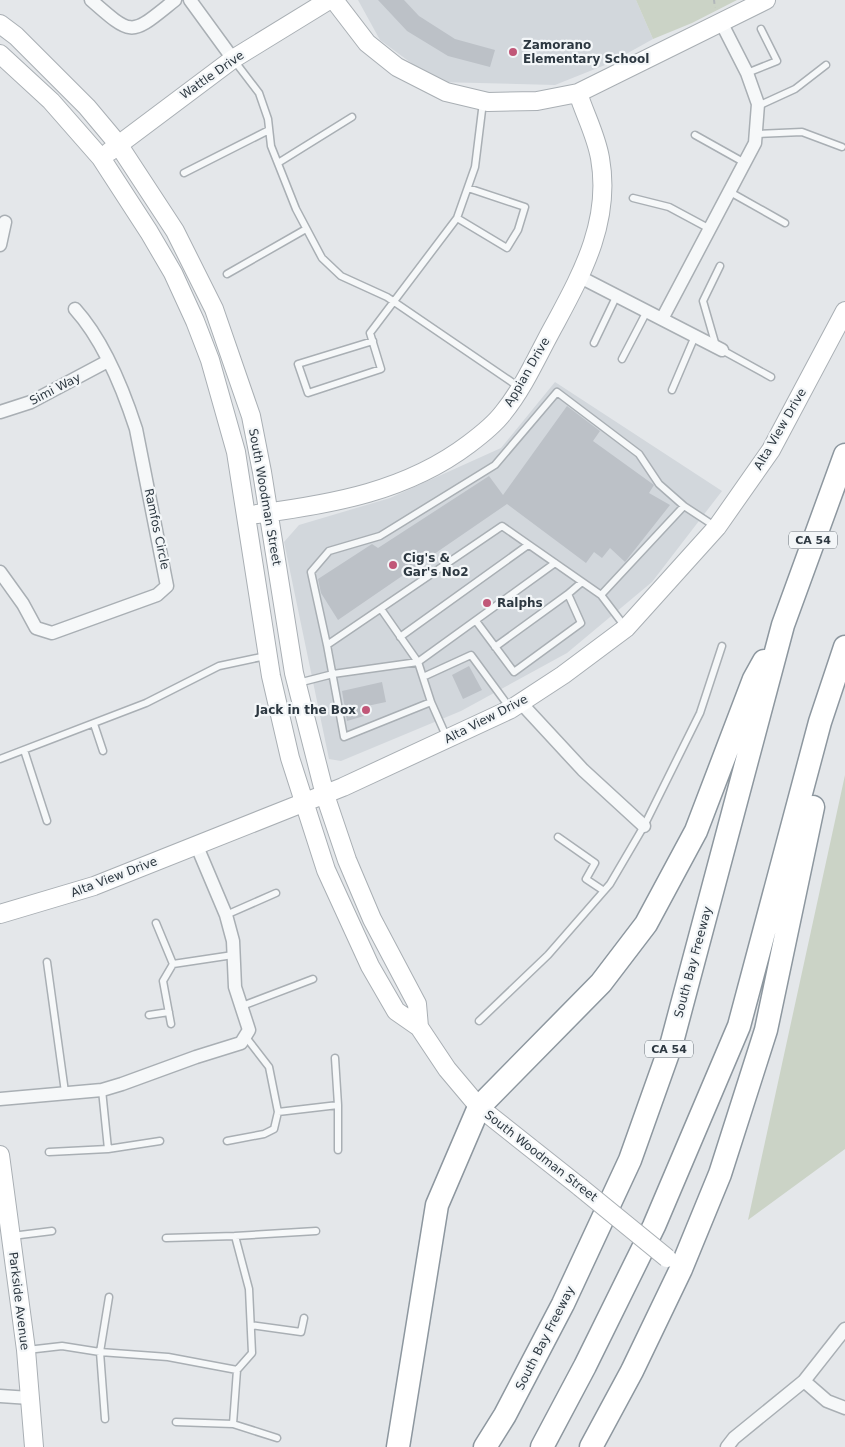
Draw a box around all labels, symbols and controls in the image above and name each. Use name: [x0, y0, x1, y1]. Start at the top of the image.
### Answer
place label: Zamorano Elementary School: [523, 38, 649, 66]
marker: Zamorano Elementary School: [507, 46, 519, 58]
street label: Wattle Drive: [178, 48, 246, 102]
street label: Appian Drive: [502, 335, 552, 409]
street label: Simi Way: [27, 370, 83, 408]
street label: Alta View Drive: [751, 386, 809, 472]
street label: South Woodman Street: [246, 427, 284, 567]
street label: Ramfos Circle: [142, 487, 172, 571]
road number: CA 54: [789, 532, 837, 548]
place label: Cig's & Gar's No2: [403, 551, 469, 579]
marker: Cig's & Gar's No2: [387, 559, 399, 571]
place label: Ralphs: [497, 596, 543, 610]
marker: Ralphs: [481, 597, 493, 609]
street label: Alta View Drive: [442, 692, 530, 746]
place label: Jack in the Box: [255, 703, 356, 717]
marker: Jack in the Box: [360, 704, 372, 716]
street label: Alta View Drive: [69, 854, 159, 900]
street label: South Bay Freeway: [671, 905, 715, 1019]
road number: CA 54: [645, 1040, 693, 1058]
street label: South Woodman Street: [482, 1108, 600, 1205]
street label: Parkside Avenue: [6, 1251, 32, 1351]
street label: South Bay Freeway: [513, 1284, 577, 1392]

